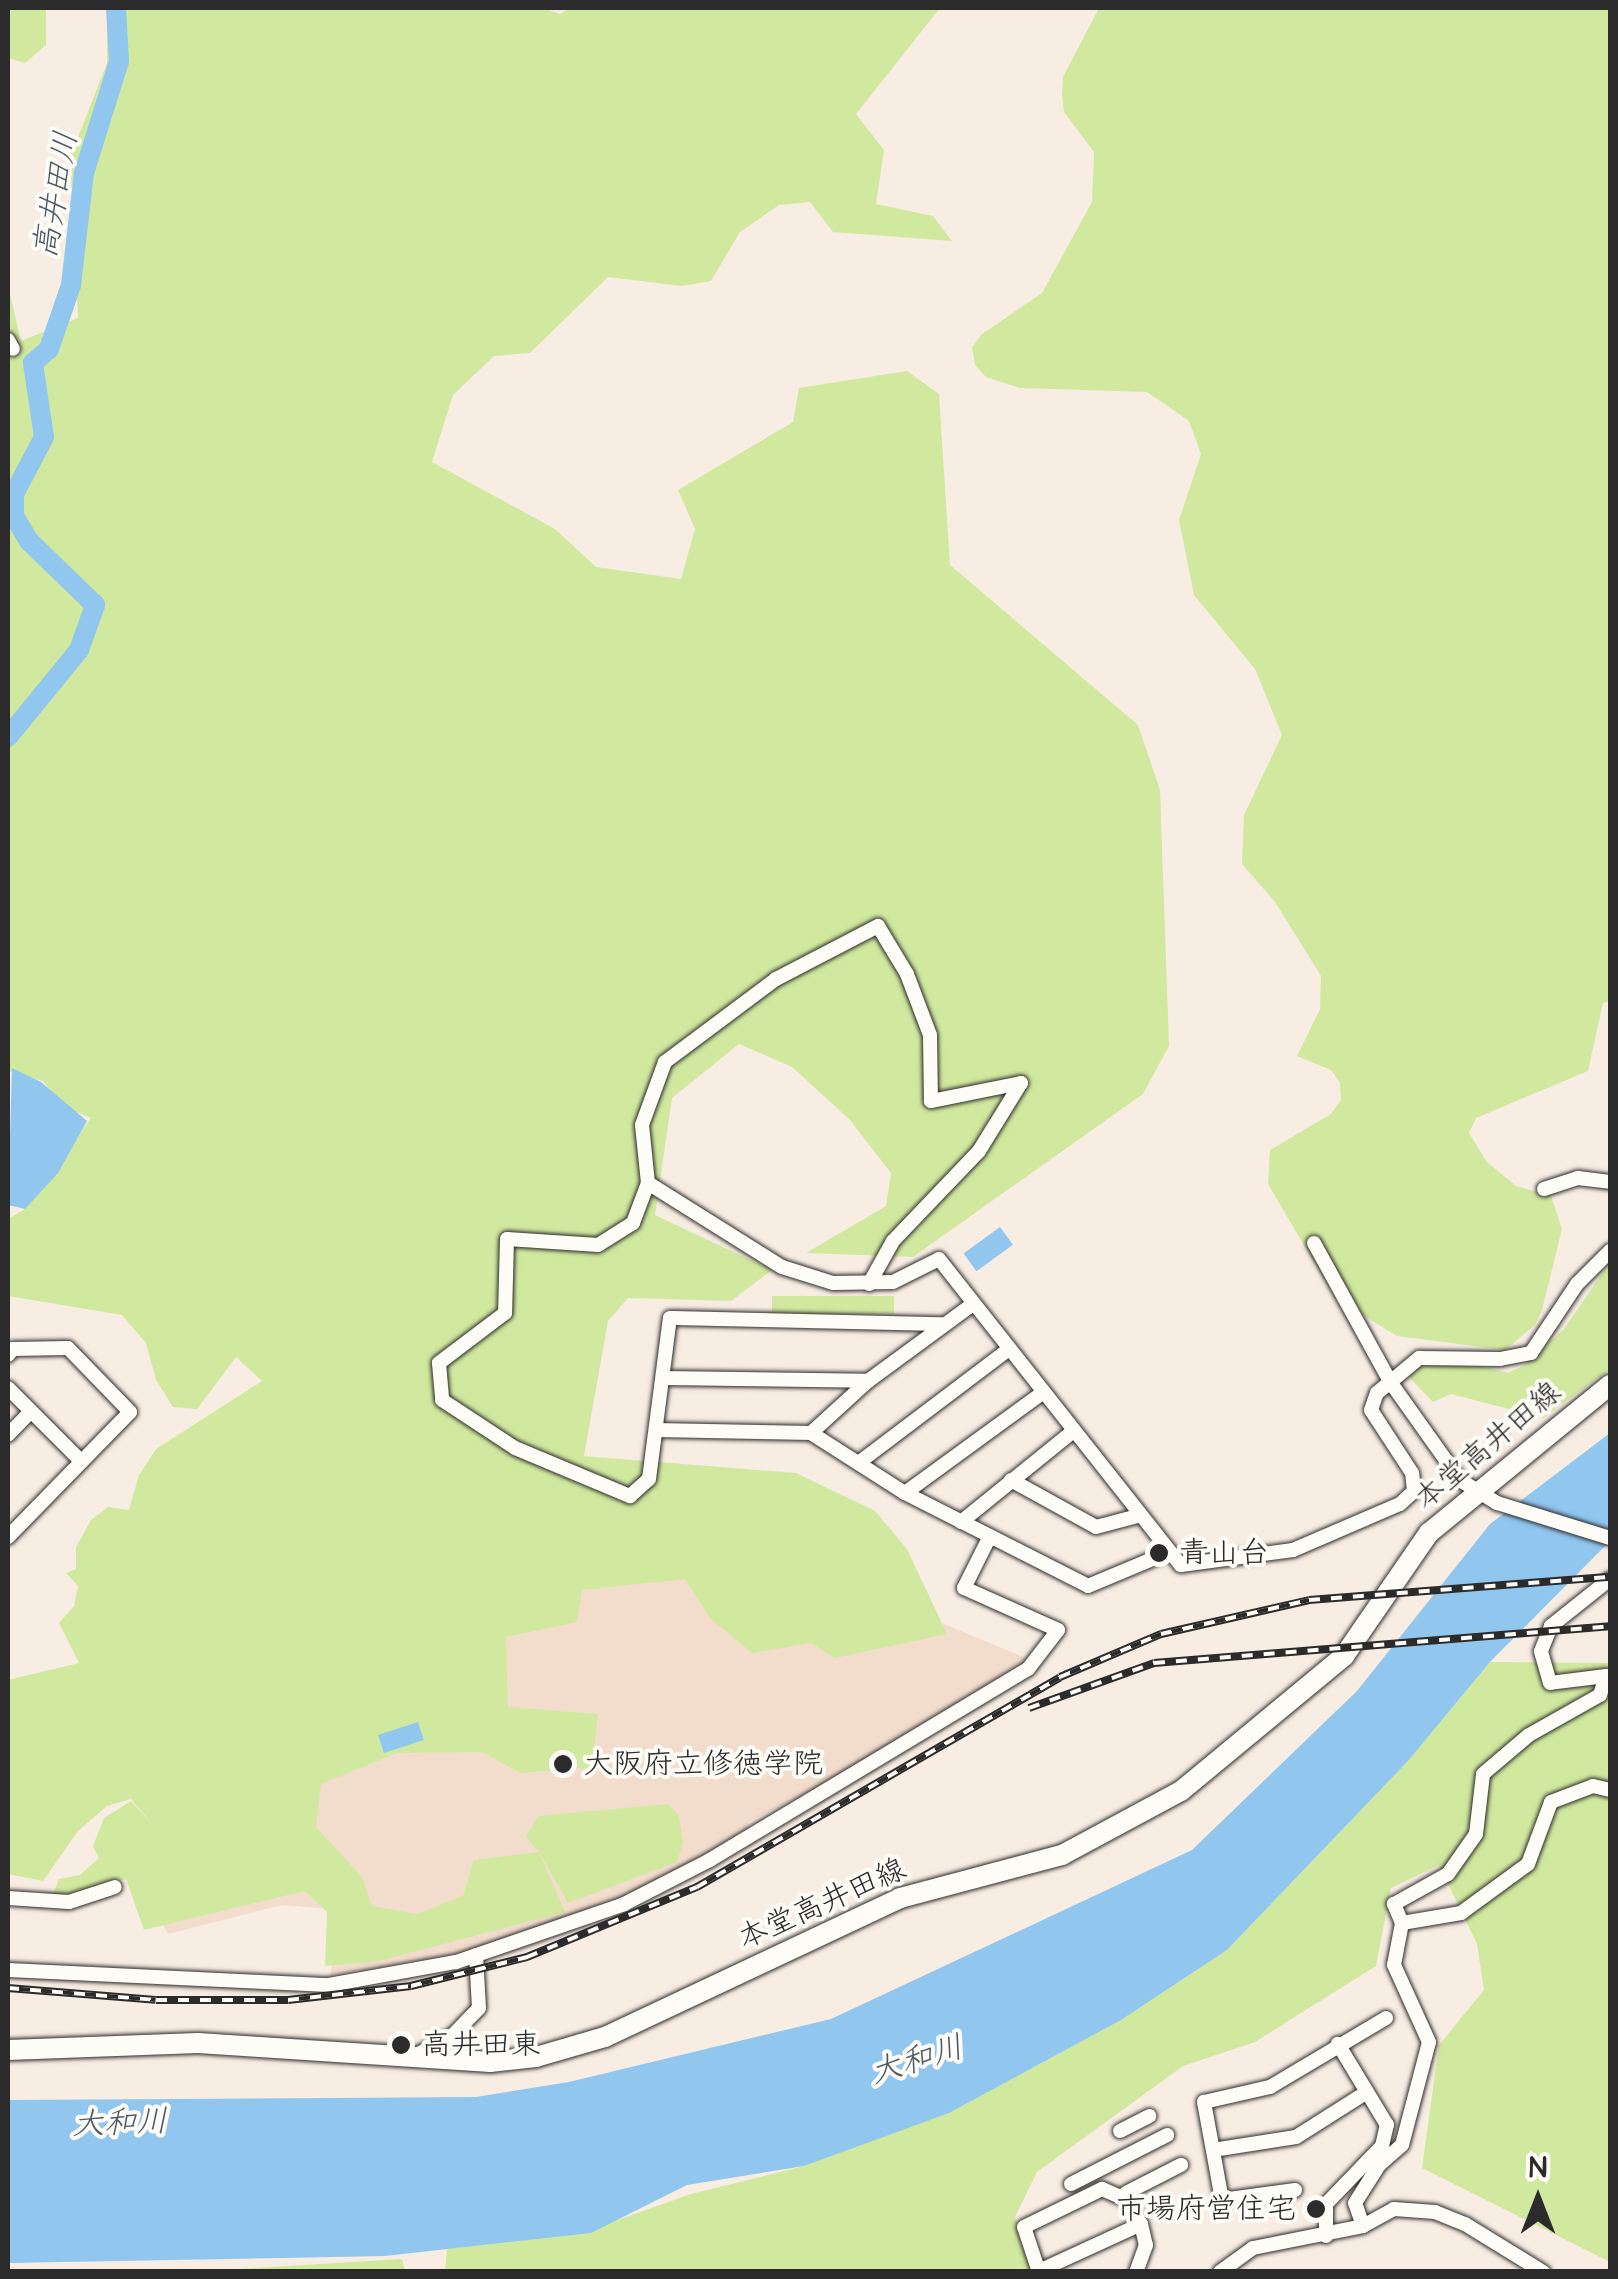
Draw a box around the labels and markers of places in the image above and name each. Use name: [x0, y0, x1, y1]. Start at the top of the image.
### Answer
place label: 青山台: [1179, 1535, 1269, 1571]
marker: 青山台: [1148, 1542, 1170, 1564]
place label: 大阪府立修徳学院: [583, 1746, 823, 1782]
marker: 大阪府立修徳学院: [552, 1753, 574, 1775]
place label: 高井田東: [421, 2027, 541, 2063]
marker: 高井田東: [390, 2034, 412, 2056]
place label: 市場府営住宅: [1116, 2191, 1296, 2227]
marker: 市場府営住宅: [1305, 2198, 1327, 2220]

